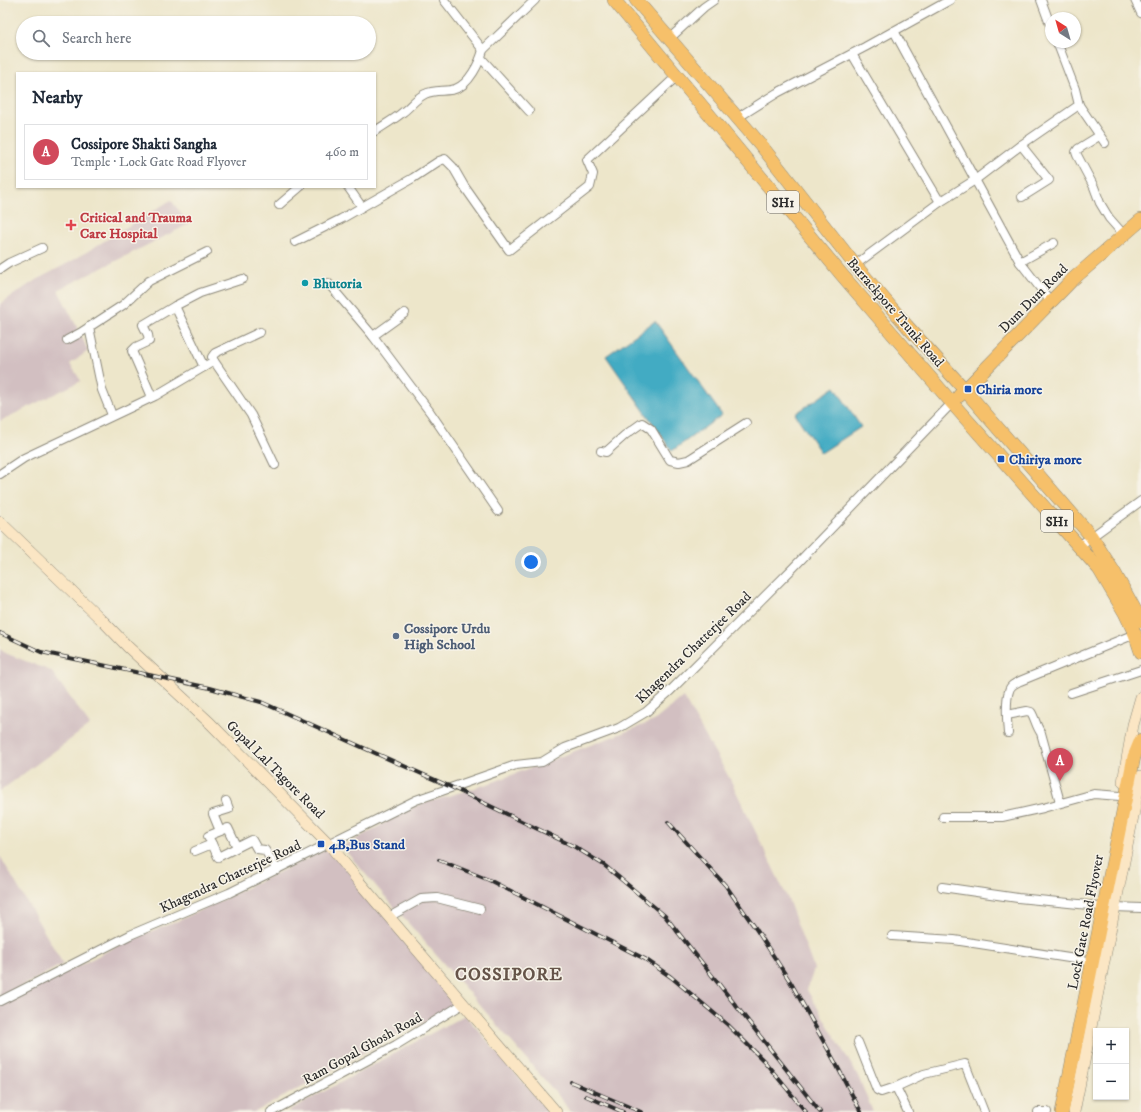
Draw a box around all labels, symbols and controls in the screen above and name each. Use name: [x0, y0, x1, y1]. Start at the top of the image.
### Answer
north arrow: [1045, 12, 1081, 48]
search box: [16, 16, 376, 60]
icon: search: [30, 27, 52, 49]
text: Search here: [62, 29, 131, 48]
text: Nearby: [32, 87, 82, 109]
text: Cossipore Shakti Sangha: [71, 135, 217, 154]
text: A: [42, 144, 50, 160]
text: 460 m: [325, 144, 359, 160]
text: Temple · Lock Gate Road Flyover: [71, 154, 246, 170]
road number: SH1: [767, 191, 799, 213]
place label: Critical and Trauma Care Hospital: [80, 209, 193, 243]
marker: Critical and Trauma Care Hospital: [65, 219, 77, 231]
street label: Barrackpore Trunk Road: [843, 254, 948, 371]
street label: Dum Dum Road: [995, 260, 1072, 337]
place label: Bhutoria: [313, 275, 363, 293]
marker: Bhutoria: [300, 278, 310, 288]
place label: Chiria more: [976, 381, 1042, 399]
marker: Chiria more: [963, 384, 973, 394]
place label: Chiriya more: [1009, 451, 1082, 469]
marker: Chiriya more: [996, 454, 1006, 464]
road number: SH1: [1041, 510, 1073, 532]
your location: [521, 552, 541, 572]
street label: Khagendra Chatterjee Road: [632, 588, 755, 708]
place label: Cossipore Urdu High School: [404, 620, 490, 654]
marker: Cossipore Urdu High School: [391, 631, 401, 641]
street label: Gopal Lal Tagore Road: [222, 717, 328, 823]
pin: A: [1047, 748, 1073, 781]
street label: Khagendra Chatterjee Road: [157, 836, 304, 918]
place label: 4B,Bus Stand: [328, 836, 406, 854]
marker: 4B,Bus Stand: [316, 839, 326, 849]
street label: Lock Gate Road Flyover: [1064, 852, 1108, 991]
district label: COSSIPORE: [455, 964, 563, 986]
street label: Ram Gopal Ghosh Road: [300, 1009, 425, 1089]
map controls: [1093, 1028, 1129, 1100]
button: +: [1093, 1028, 1129, 1064]
button: −: [1093, 1064, 1129, 1100]

